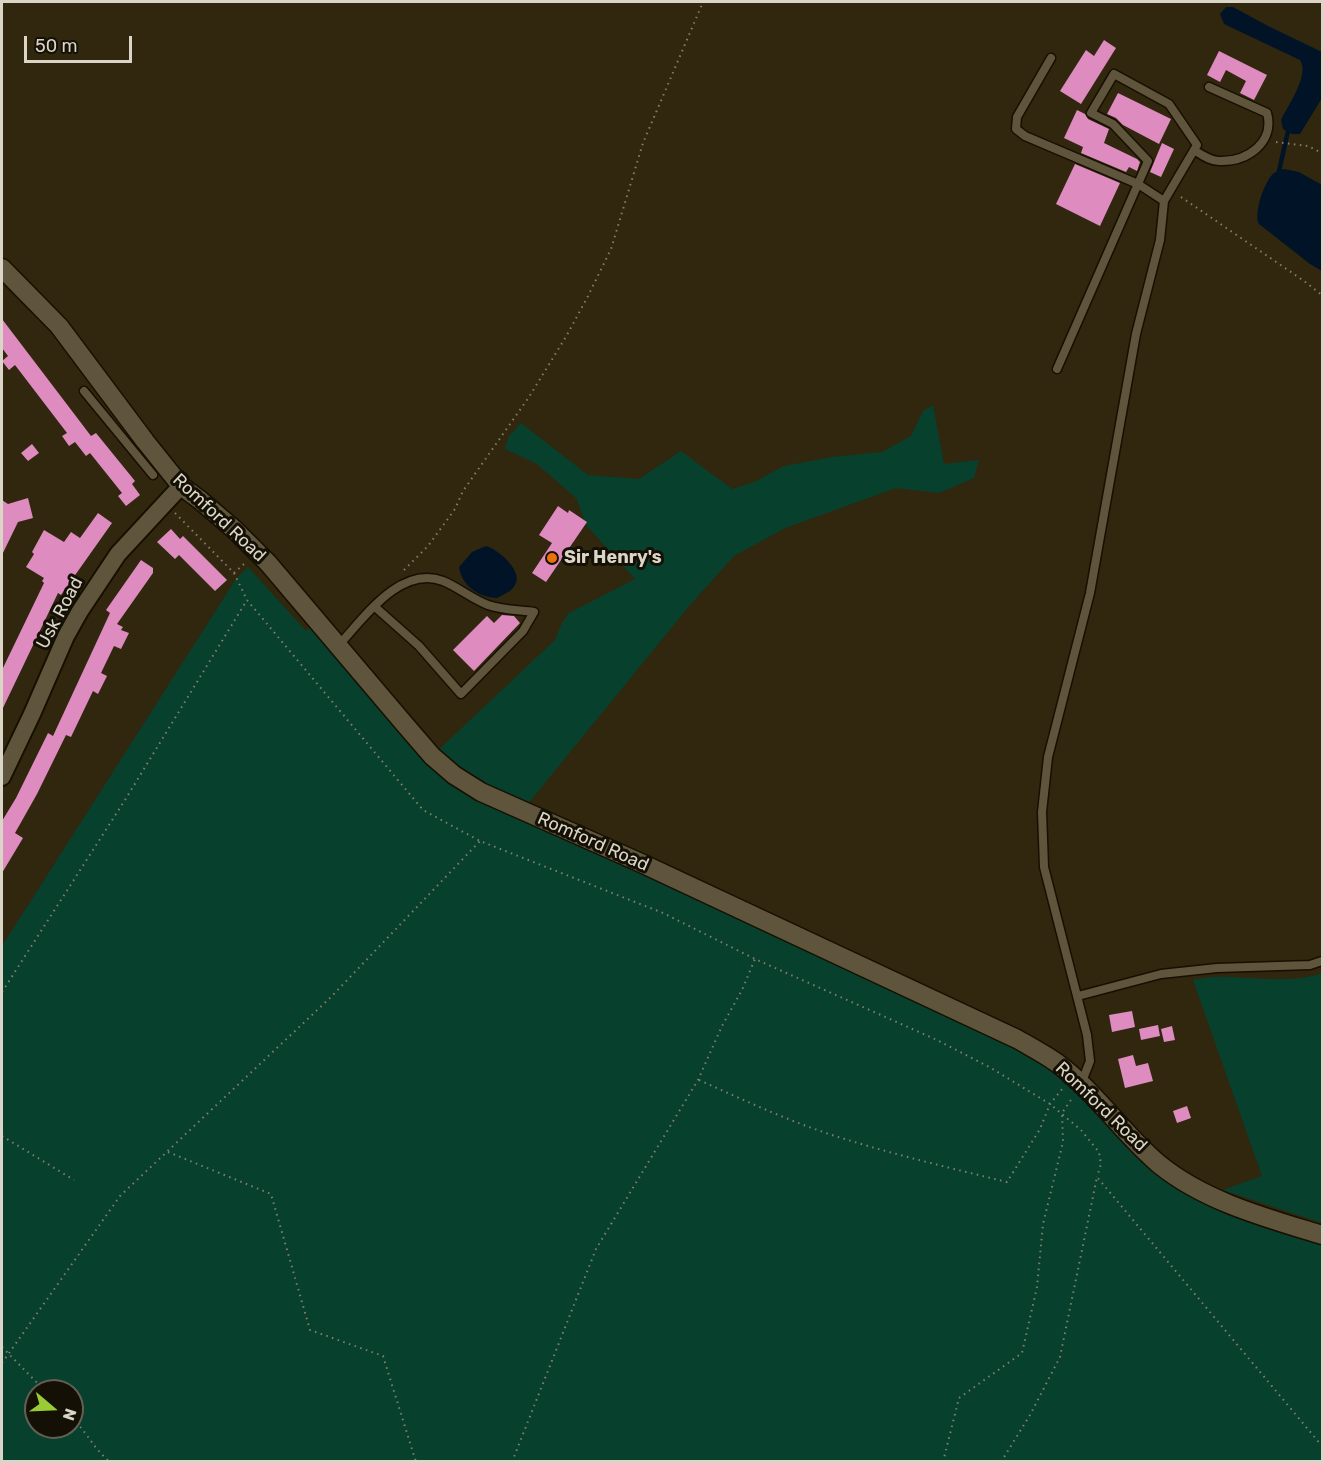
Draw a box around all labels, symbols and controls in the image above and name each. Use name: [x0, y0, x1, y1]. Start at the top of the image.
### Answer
scale bar: [27, 24, 135, 62]
text: 50 m: [35, 35, 78, 57]
street label: Romford Road: [168, 469, 270, 567]
place label: Sir Henry's: [564, 547, 662, 569]
marker: Sir Henry's: [545, 551, 559, 565]
street label: Usk Road: [32, 573, 88, 653]
street label: Romford Road: [534, 808, 652, 876]
street label: Romford Road: [1051, 1058, 1151, 1156]
north arrow: [24, 1379, 84, 1439]
text: N: [59, 1406, 80, 1423]

